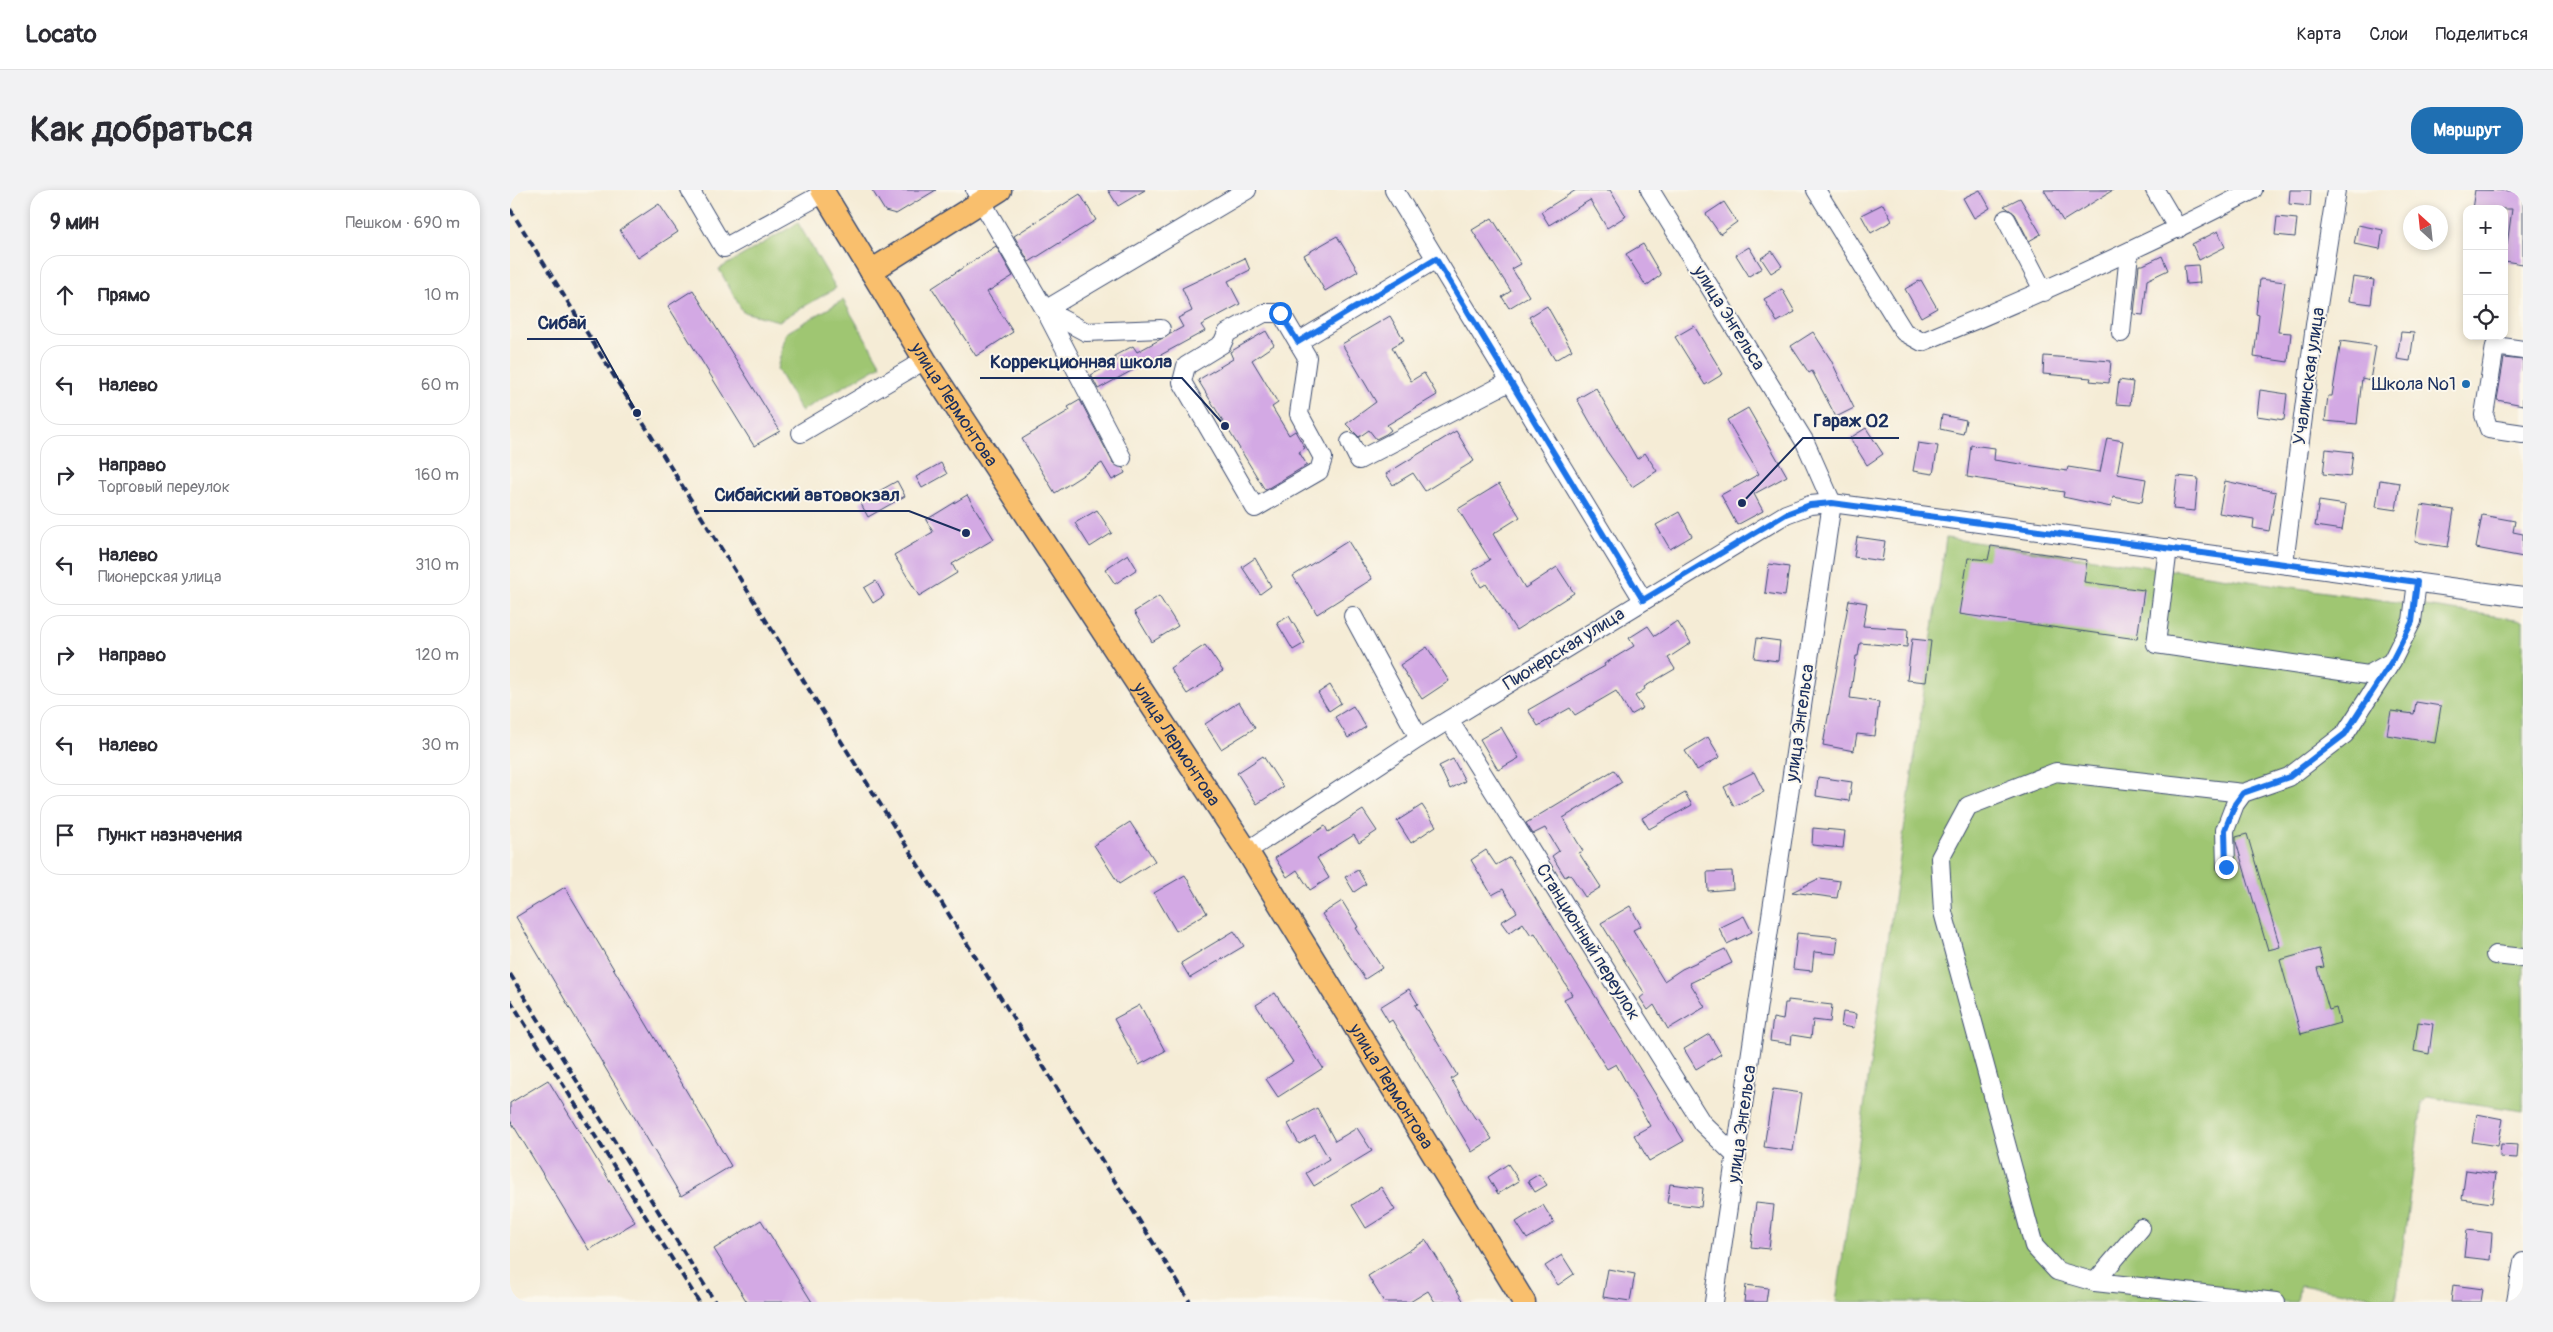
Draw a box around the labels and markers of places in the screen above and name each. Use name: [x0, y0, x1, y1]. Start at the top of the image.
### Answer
callout: Сибай: [527, 305, 596, 339]
callout: Коррекционная школа: [980, 344, 1182, 378]
place label: Школа №1: [2372, 373, 2456, 396]
marker: Школа №1: [2460, 378, 2472, 390]
callout: Гараж 02: [1803, 404, 1899, 438]
callout: Сибайский автовокзал: [704, 477, 909, 511]

